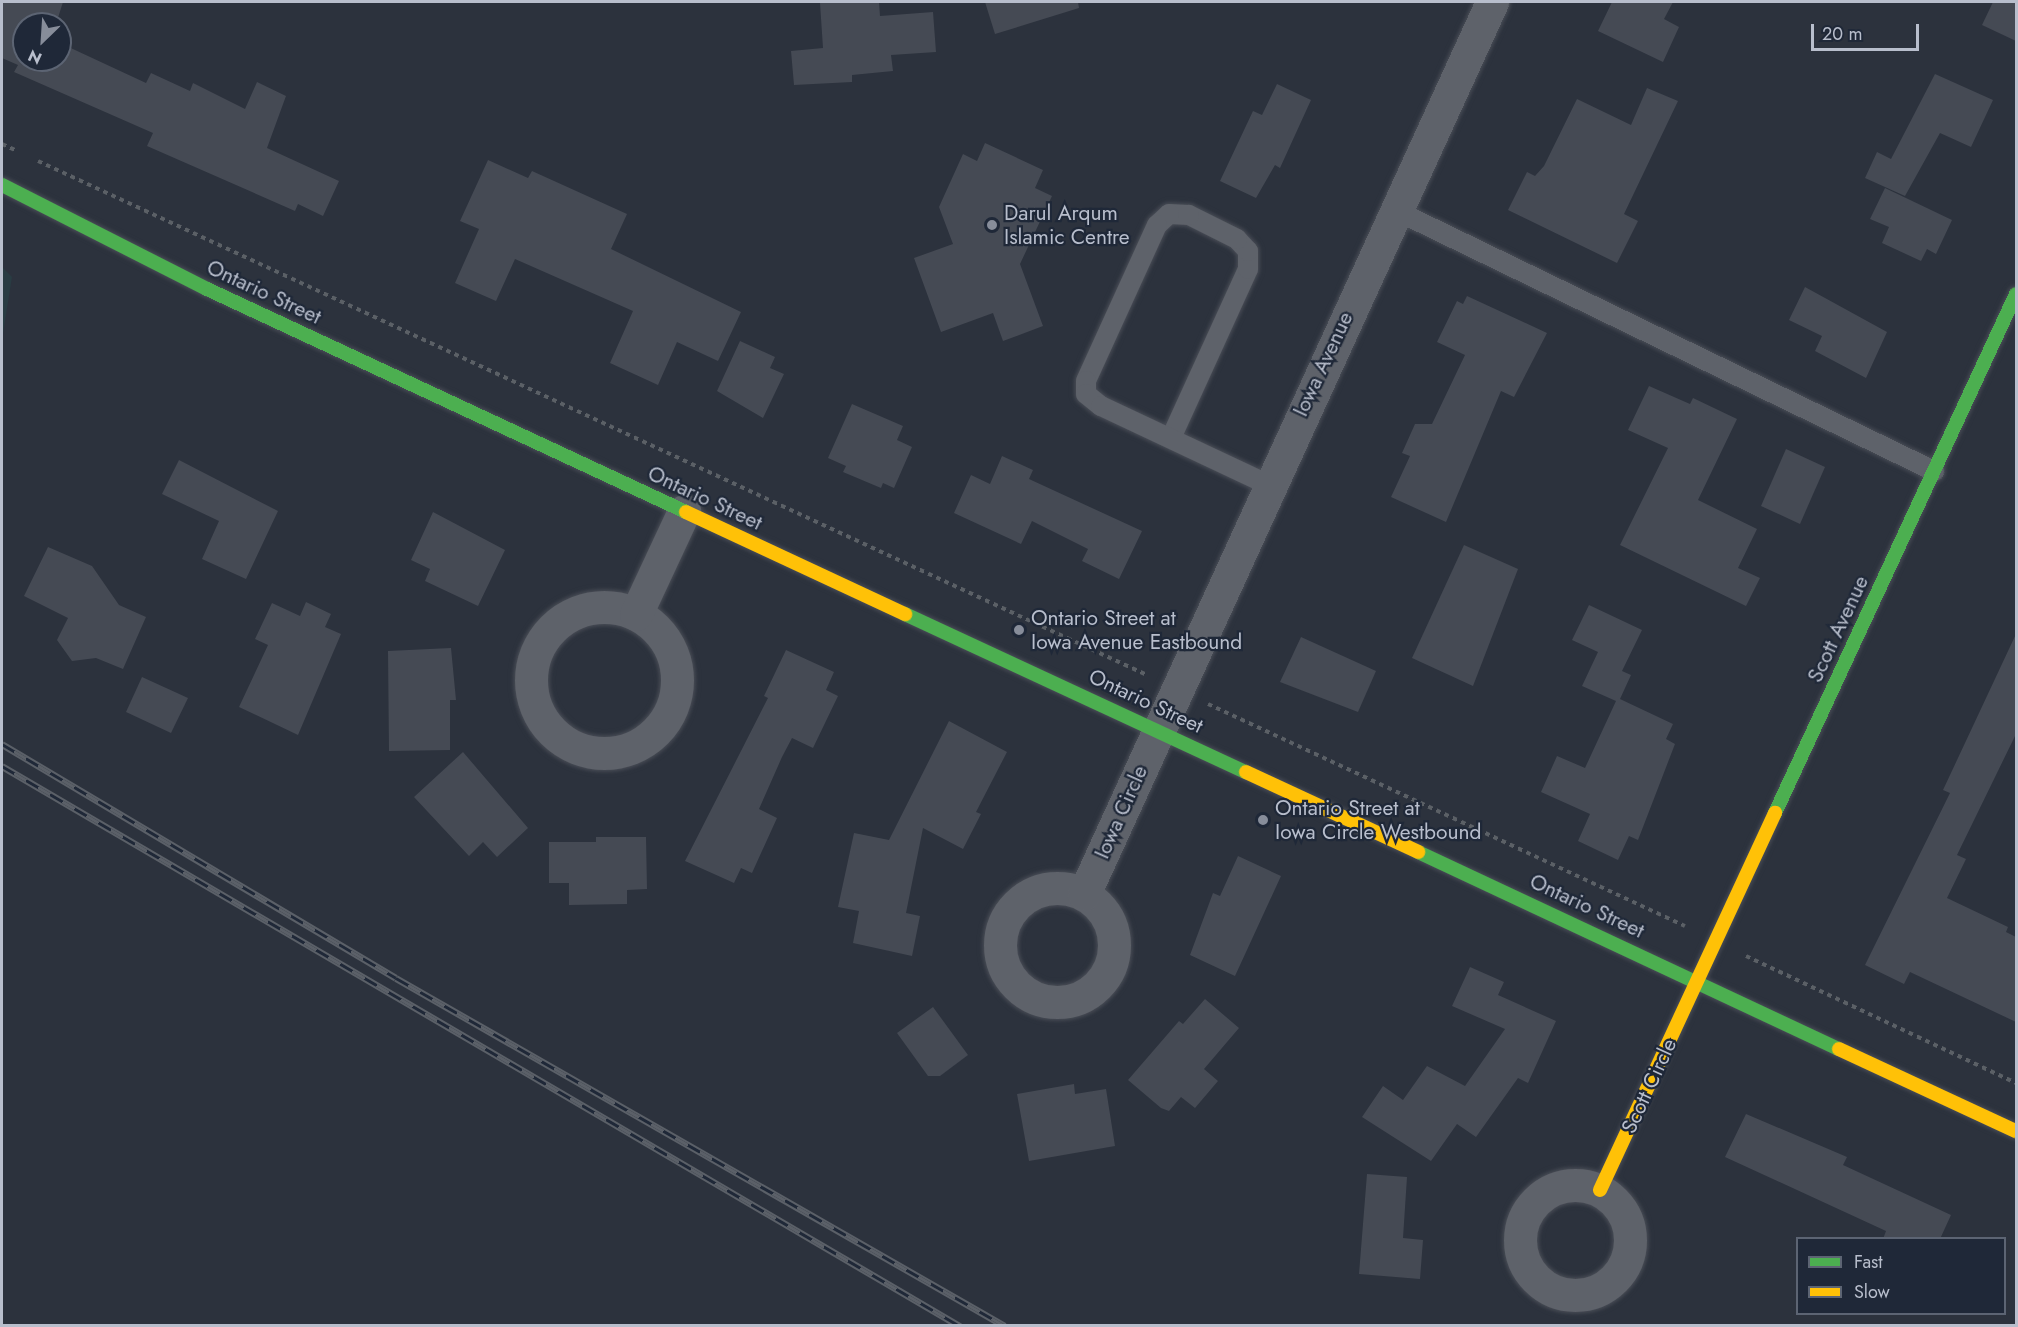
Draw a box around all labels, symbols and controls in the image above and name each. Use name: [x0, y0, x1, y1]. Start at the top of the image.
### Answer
north arrow: [12, 12, 72, 72]
scale bar: [1814, 12, 1922, 50]
text: 20 m: [1822, 21, 1862, 47]
text: N: [24, 44, 46, 70]
place label: Darul Arqum Islamic Centre: [1004, 200, 1130, 250]
marker: Darul Arqum Islamic Centre: [985, 218, 999, 232]
street label: Ontario Street: [203, 255, 325, 329]
street label: Iowa Avenue: [1288, 308, 1358, 420]
street label: Ontario Street: [644, 461, 766, 535]
street label: Scott Avenue: [1802, 572, 1874, 686]
place label: Ontario Street at Iowa Avenue Eastbound: [1031, 605, 1242, 655]
marker: Ontario Street at Iowa Avenue Eastbound: [1012, 623, 1026, 637]
street label: Ontario Street: [1085, 664, 1207, 738]
street label: Iowa Circle: [1089, 761, 1153, 863]
place label: Ontario Street at Iowa Circle Westbound: [1275, 795, 1482, 845]
marker: Ontario Street at Iowa Circle Westbound: [1256, 813, 1270, 827]
street label: Ontario Street: [1526, 869, 1648, 943]
street label: Scott Circle: [1616, 1035, 1682, 1137]
legend: [1796, 1237, 2006, 1315]
text: Fast: [1854, 1249, 1883, 1275]
text: Slow: [1854, 1279, 1890, 1305]

